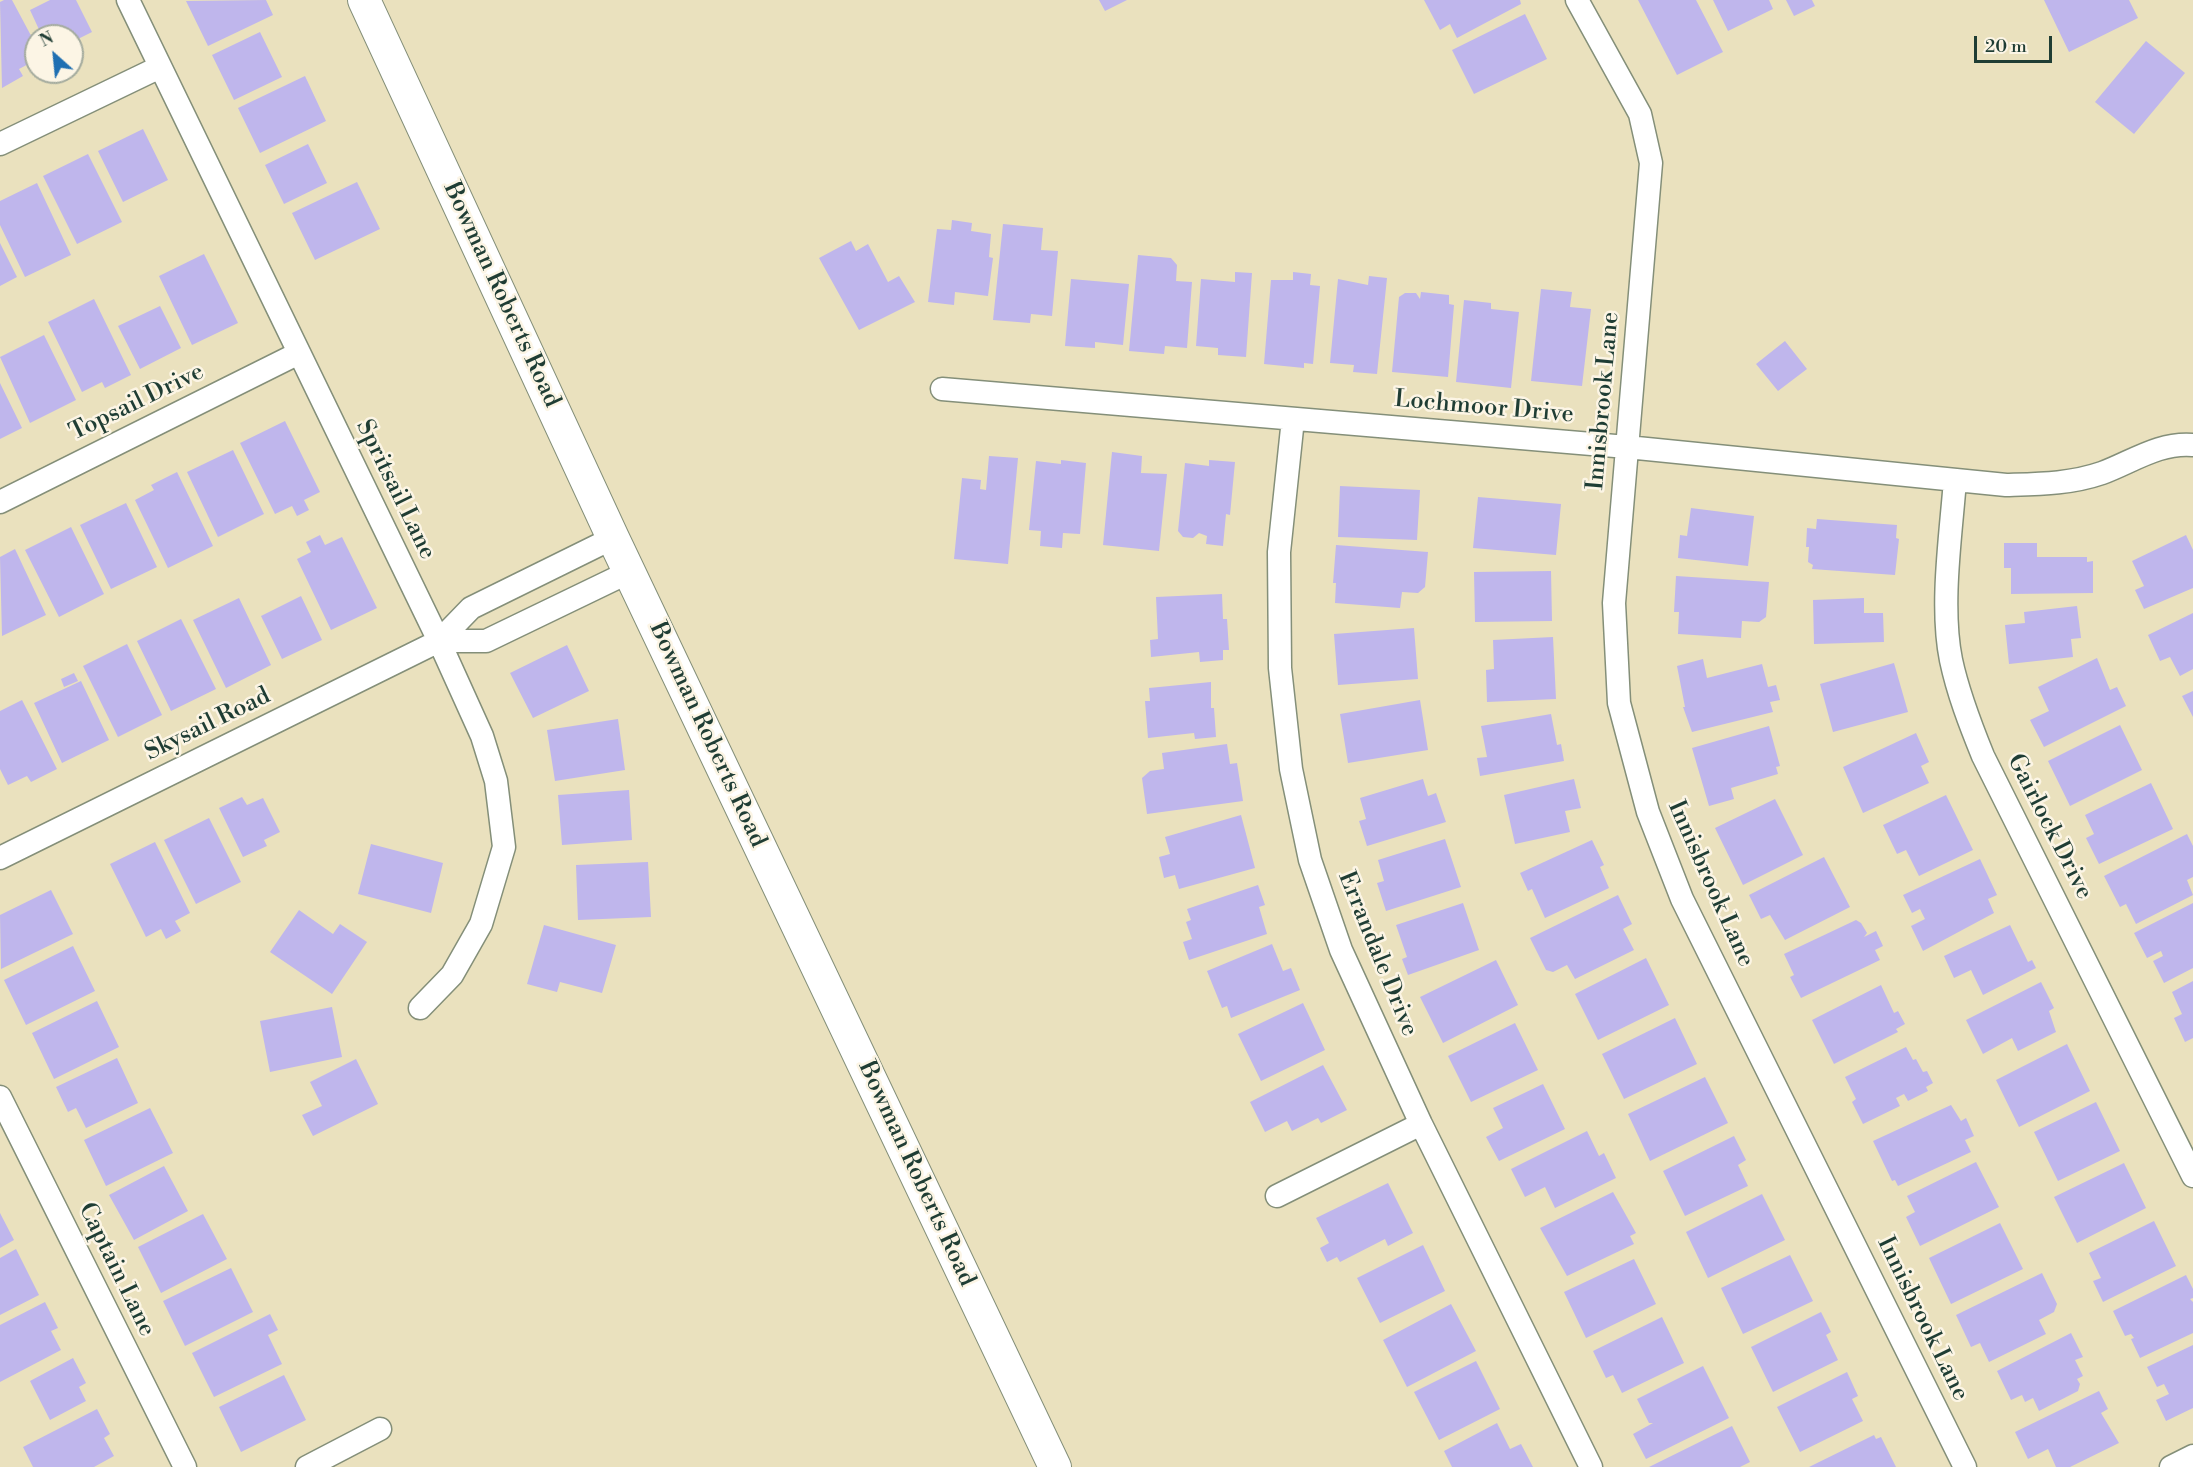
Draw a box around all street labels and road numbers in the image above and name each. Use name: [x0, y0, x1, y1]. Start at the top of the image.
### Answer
street label: Bowman Roberts Road: [436, 178, 566, 412]
street label: Innisbrook Lane: [1582, 311, 1626, 491]
street label: Topsail Drive: [65, 358, 209, 448]
street label: Lochmoor Drive: [1393, 386, 1575, 430]
street label: Spritsail Lane: [349, 416, 441, 564]
street label: Bowman Roberts Road: [642, 618, 772, 852]
street label: Skysail Road: [141, 682, 275, 768]
street label: Gairlock Drive: [2000, 750, 2098, 904]
street label: Innisbrook Lane: [1660, 796, 1760, 972]
street label: Errandale Drive: [1331, 867, 1423, 1041]
street label: Bowman Roberts Road: [851, 1057, 981, 1291]
street label: Captain Lane: [71, 1198, 161, 1342]
street label: Innisbrook Lane: [1870, 1232, 1974, 1406]

